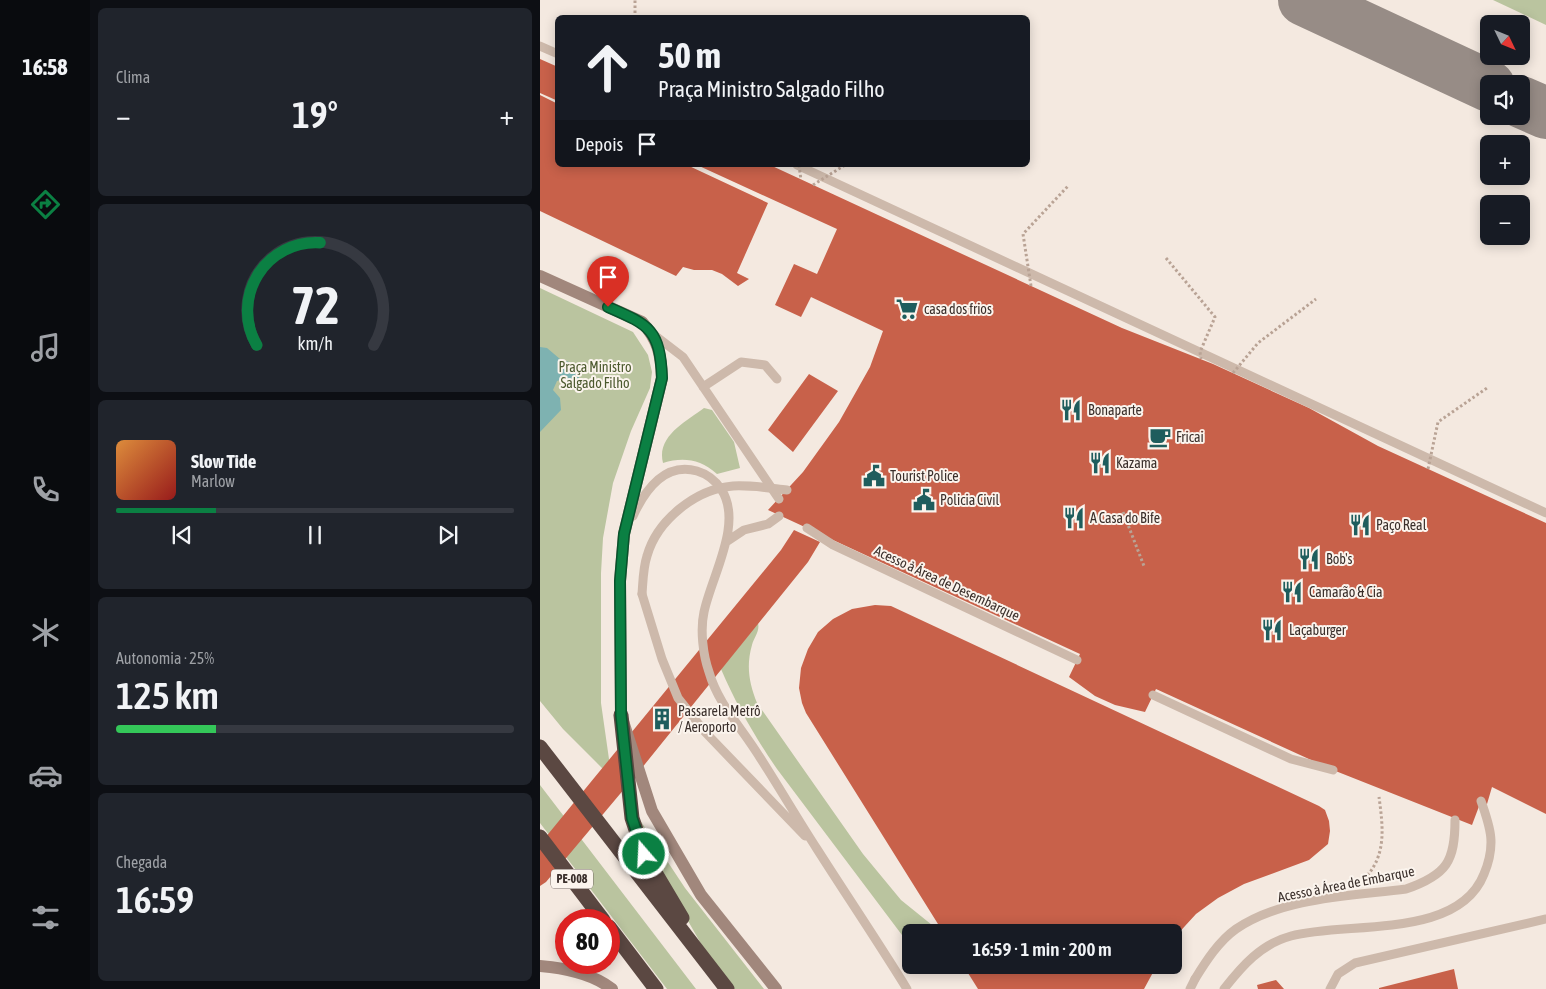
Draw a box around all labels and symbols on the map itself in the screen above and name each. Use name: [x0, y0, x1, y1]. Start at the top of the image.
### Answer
north arrow: [1480, 15, 1530, 65]
pin: [587, 256, 629, 307]
supermarket icon: casa dos frios: [894, 296, 920, 322]
place label: casa dos frios: [924, 301, 992, 317]
park label: Praça Ministro Salgado Filho: [558, 359, 632, 391]
restaurant icon: Bonaparte: [1058, 397, 1084, 423]
place label: Bonaparte: [1088, 402, 1142, 418]
cafe icon: Fricai: [1147, 424, 1173, 450]
place label: Fricai: [1176, 429, 1204, 445]
restaurant icon: Kazama: [1087, 450, 1113, 476]
place label: Kazama: [1116, 455, 1157, 471]
public building icon: Tourist Police: [861, 463, 887, 489]
place label: Tourist Police: [890, 468, 959, 484]
public building icon: Policia Civil: [911, 487, 937, 513]
place label: Policia Civil: [940, 492, 1000, 508]
restaurant icon: A Casa do Bife: [1061, 505, 1087, 531]
place label: A Casa do Bife: [1090, 510, 1160, 526]
restaurant icon: Paço Real: [1347, 512, 1373, 538]
place label: Paço Real: [1376, 517, 1427, 533]
street label: Acesso à Área de Desembarque: [872, 542, 1022, 624]
restaurant icon: Bob's: [1296, 546, 1322, 572]
place label: Bob's: [1326, 551, 1353, 567]
restaurant icon: Camarão & Cia: [1279, 579, 1305, 605]
place label: Camarão & Cia: [1309, 584, 1383, 600]
restaurant icon: Laçaburger: [1259, 617, 1285, 643]
place label: Laçaburger: [1289, 622, 1347, 638]
place label: Passarela Metrô / Aeroporto: [678, 703, 761, 735]
building icon: Passarela Metrô / Aeroporto: [649, 706, 675, 732]
position arrow: [617, 827, 669, 879]
street label: Acesso à Área de Embarque: [1276, 863, 1416, 905]
road number: PE-008: [551, 870, 593, 889]
speed limit sign: 80: [555, 909, 620, 974]

